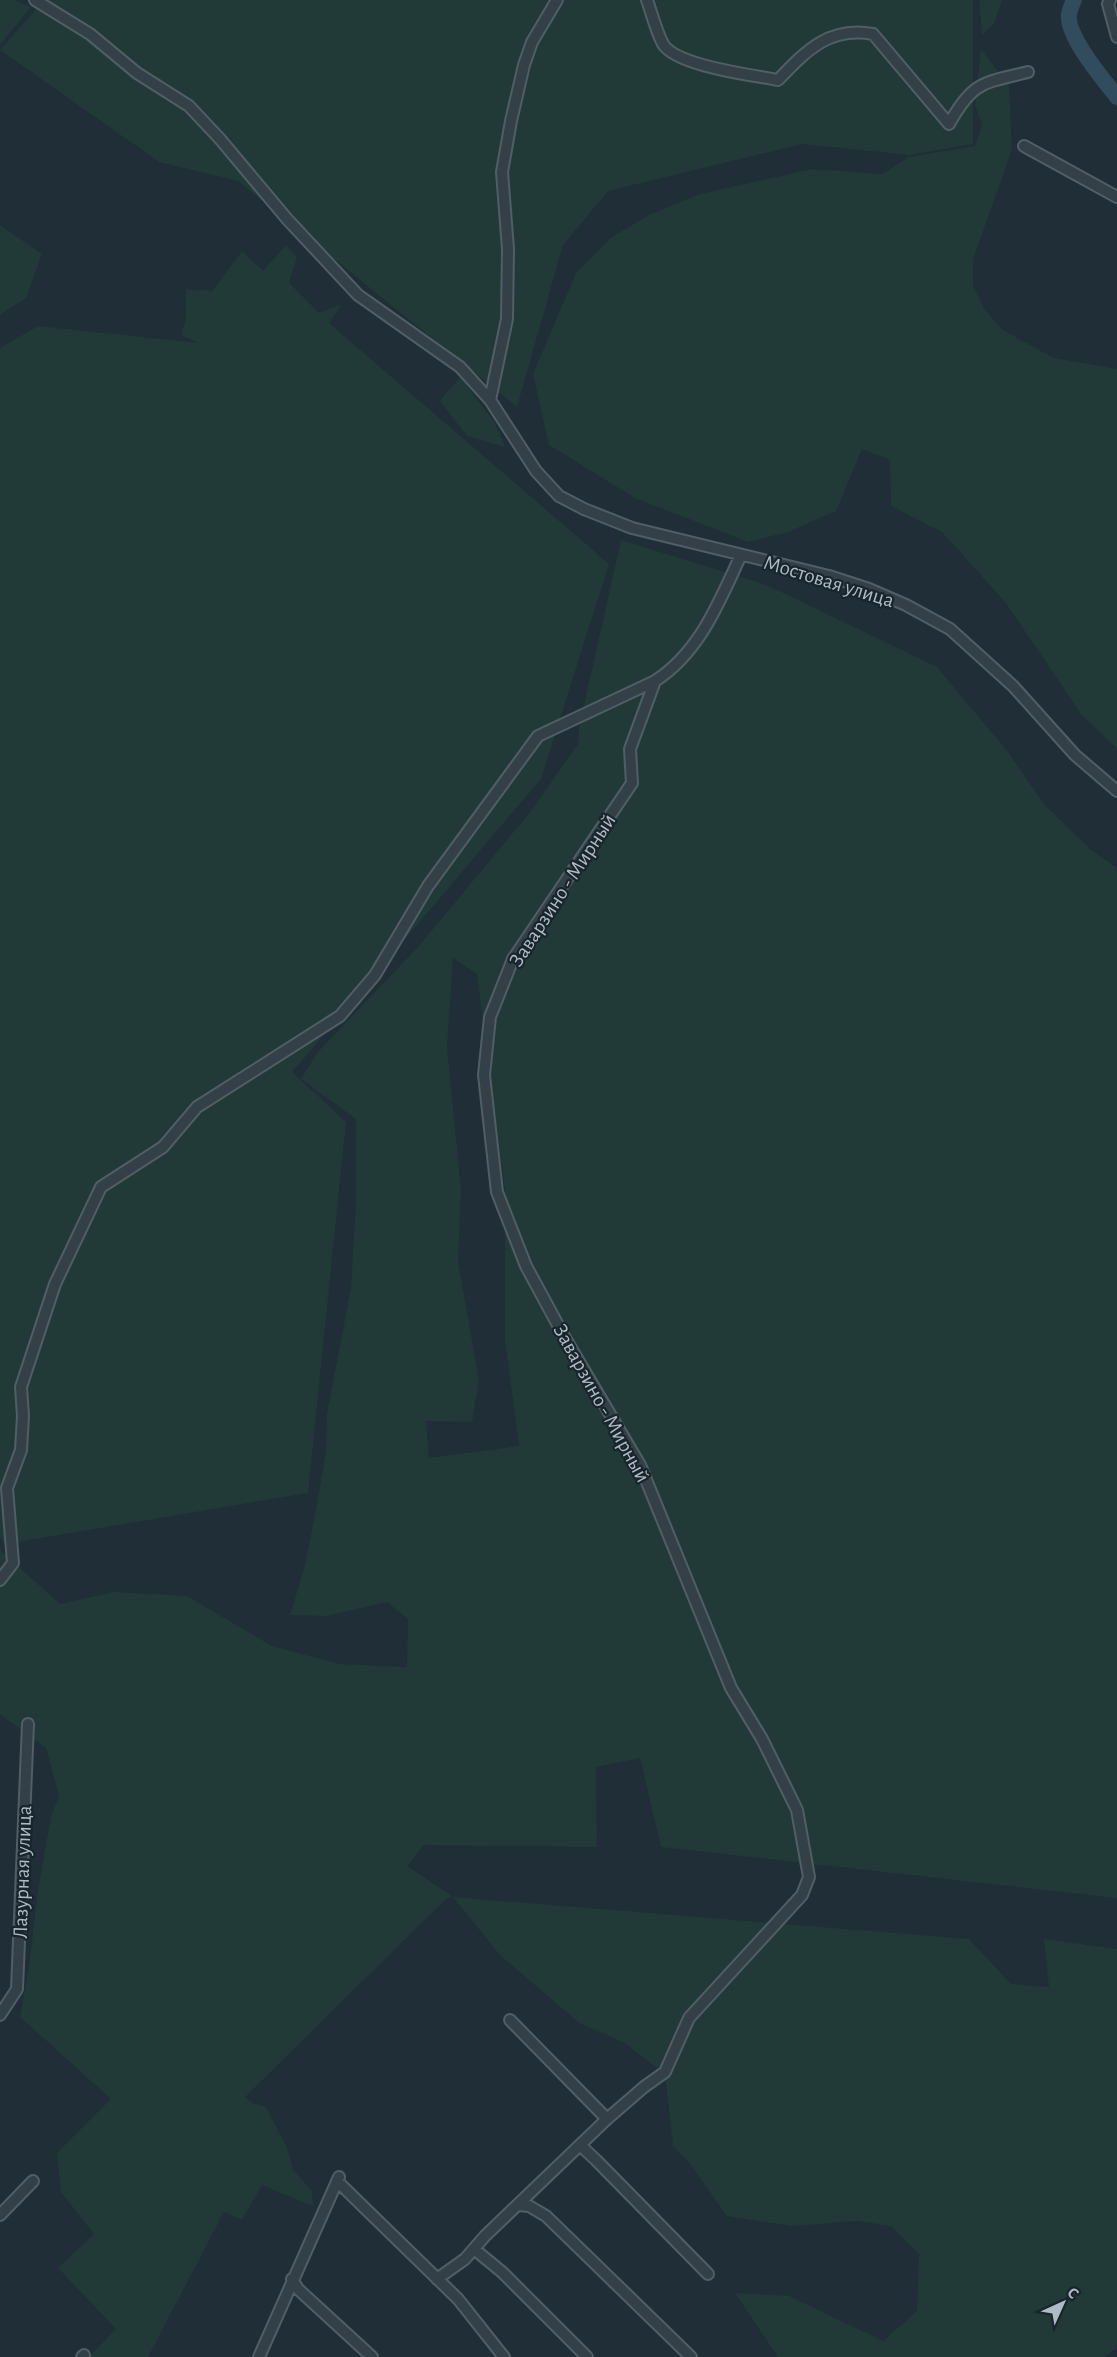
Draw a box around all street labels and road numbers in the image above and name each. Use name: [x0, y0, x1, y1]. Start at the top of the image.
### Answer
street label: Мостовая улица: [761, 552, 897, 611]
street label: Заварзино - Мирный: [505, 810, 620, 970]
street label: Заварзино - Мирный: [549, 1321, 654, 1486]
street label: Лазурная улица: [10, 1805, 35, 1939]

